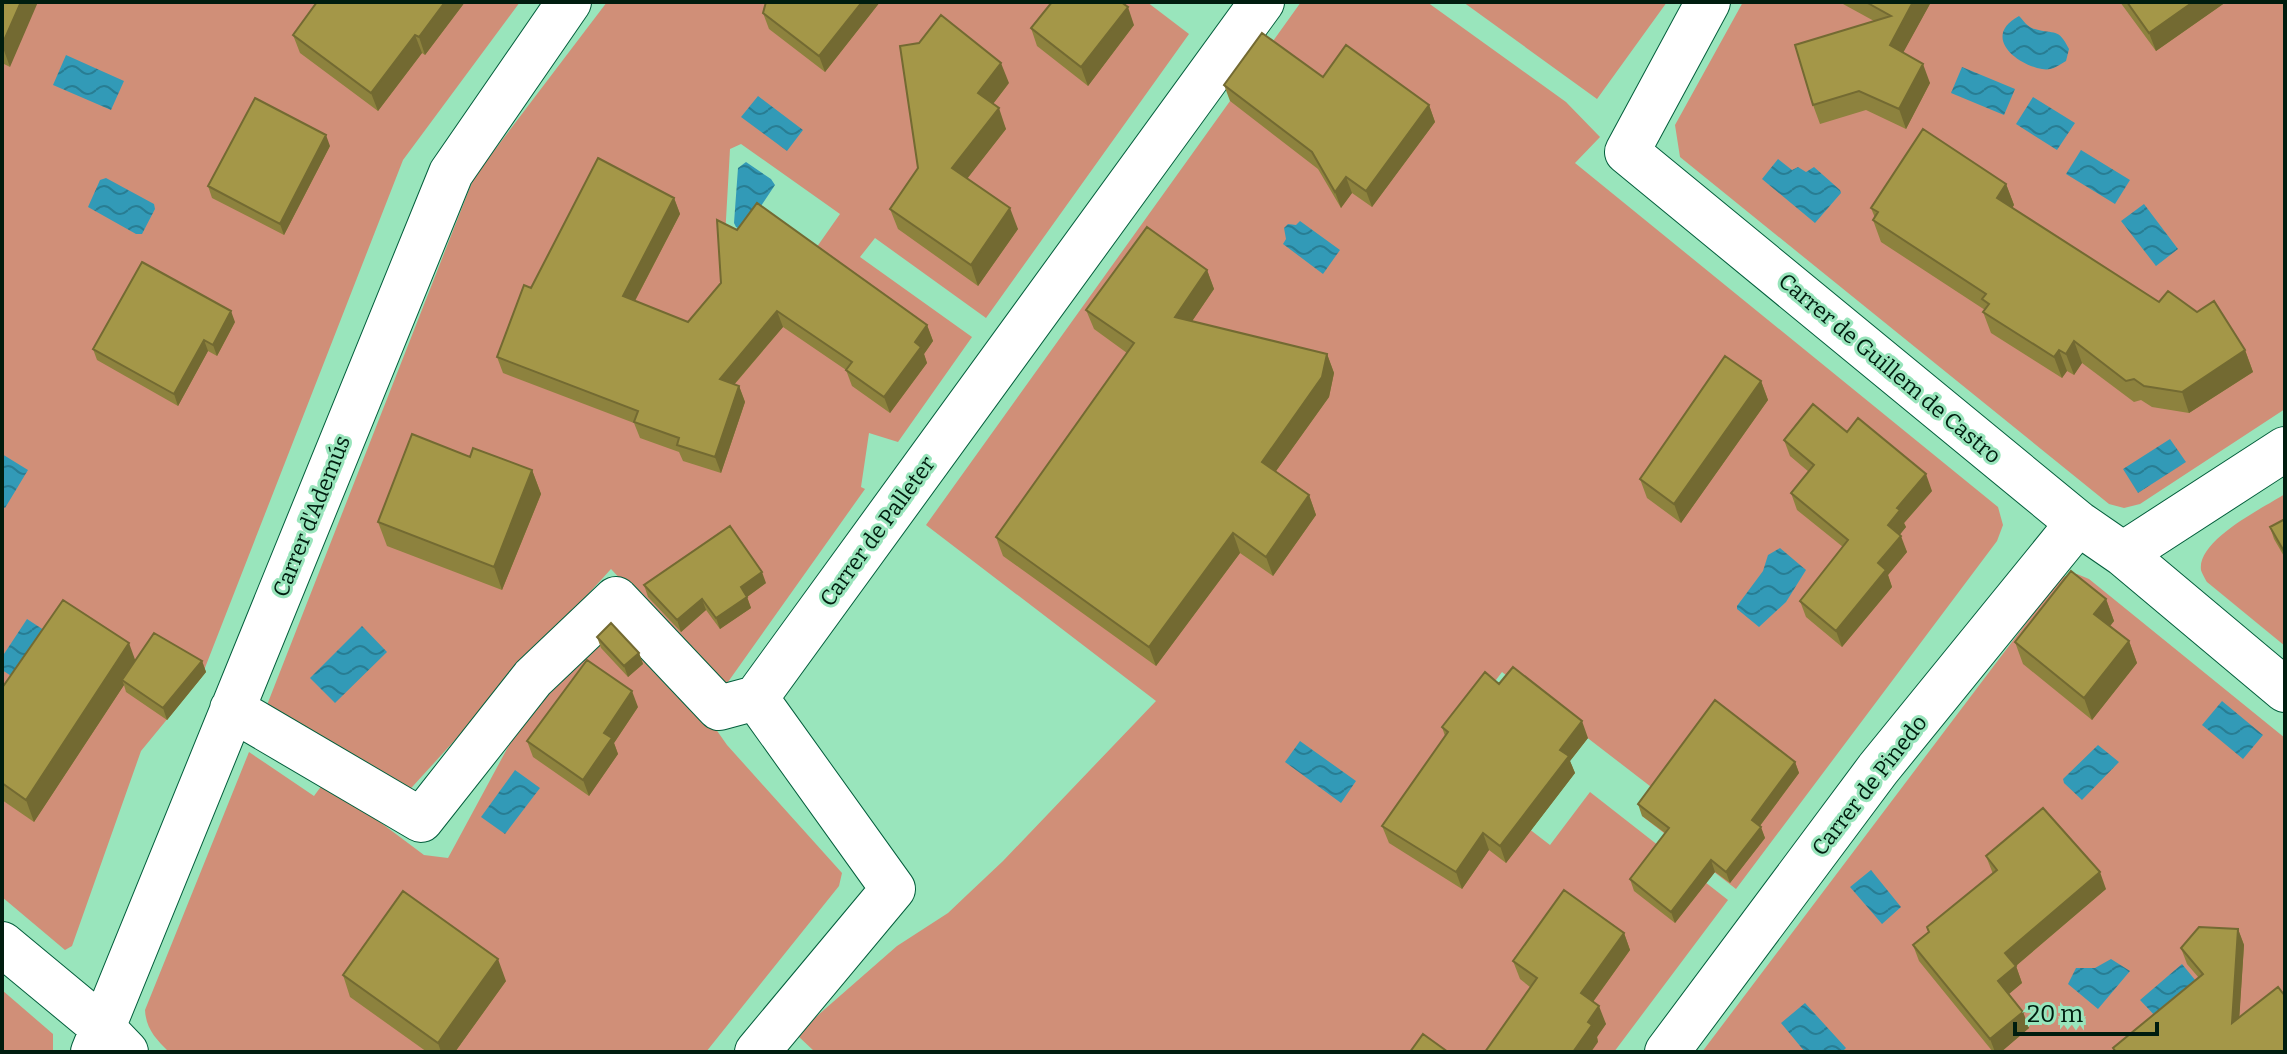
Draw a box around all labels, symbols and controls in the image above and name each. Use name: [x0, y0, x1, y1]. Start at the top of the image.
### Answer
street label: Carrer de Guillem de Castro: [1773, 267, 2006, 469]
street label: Carrer d'Ademús: [267, 432, 356, 601]
street label: Carrer de Palleter: [814, 451, 941, 612]
street label: Carrer de Pinedo: [1806, 710, 1933, 861]
scale bar: [2015, 986, 2157, 1036]
text: 20 m: [2027, 1000, 2083, 1028]

